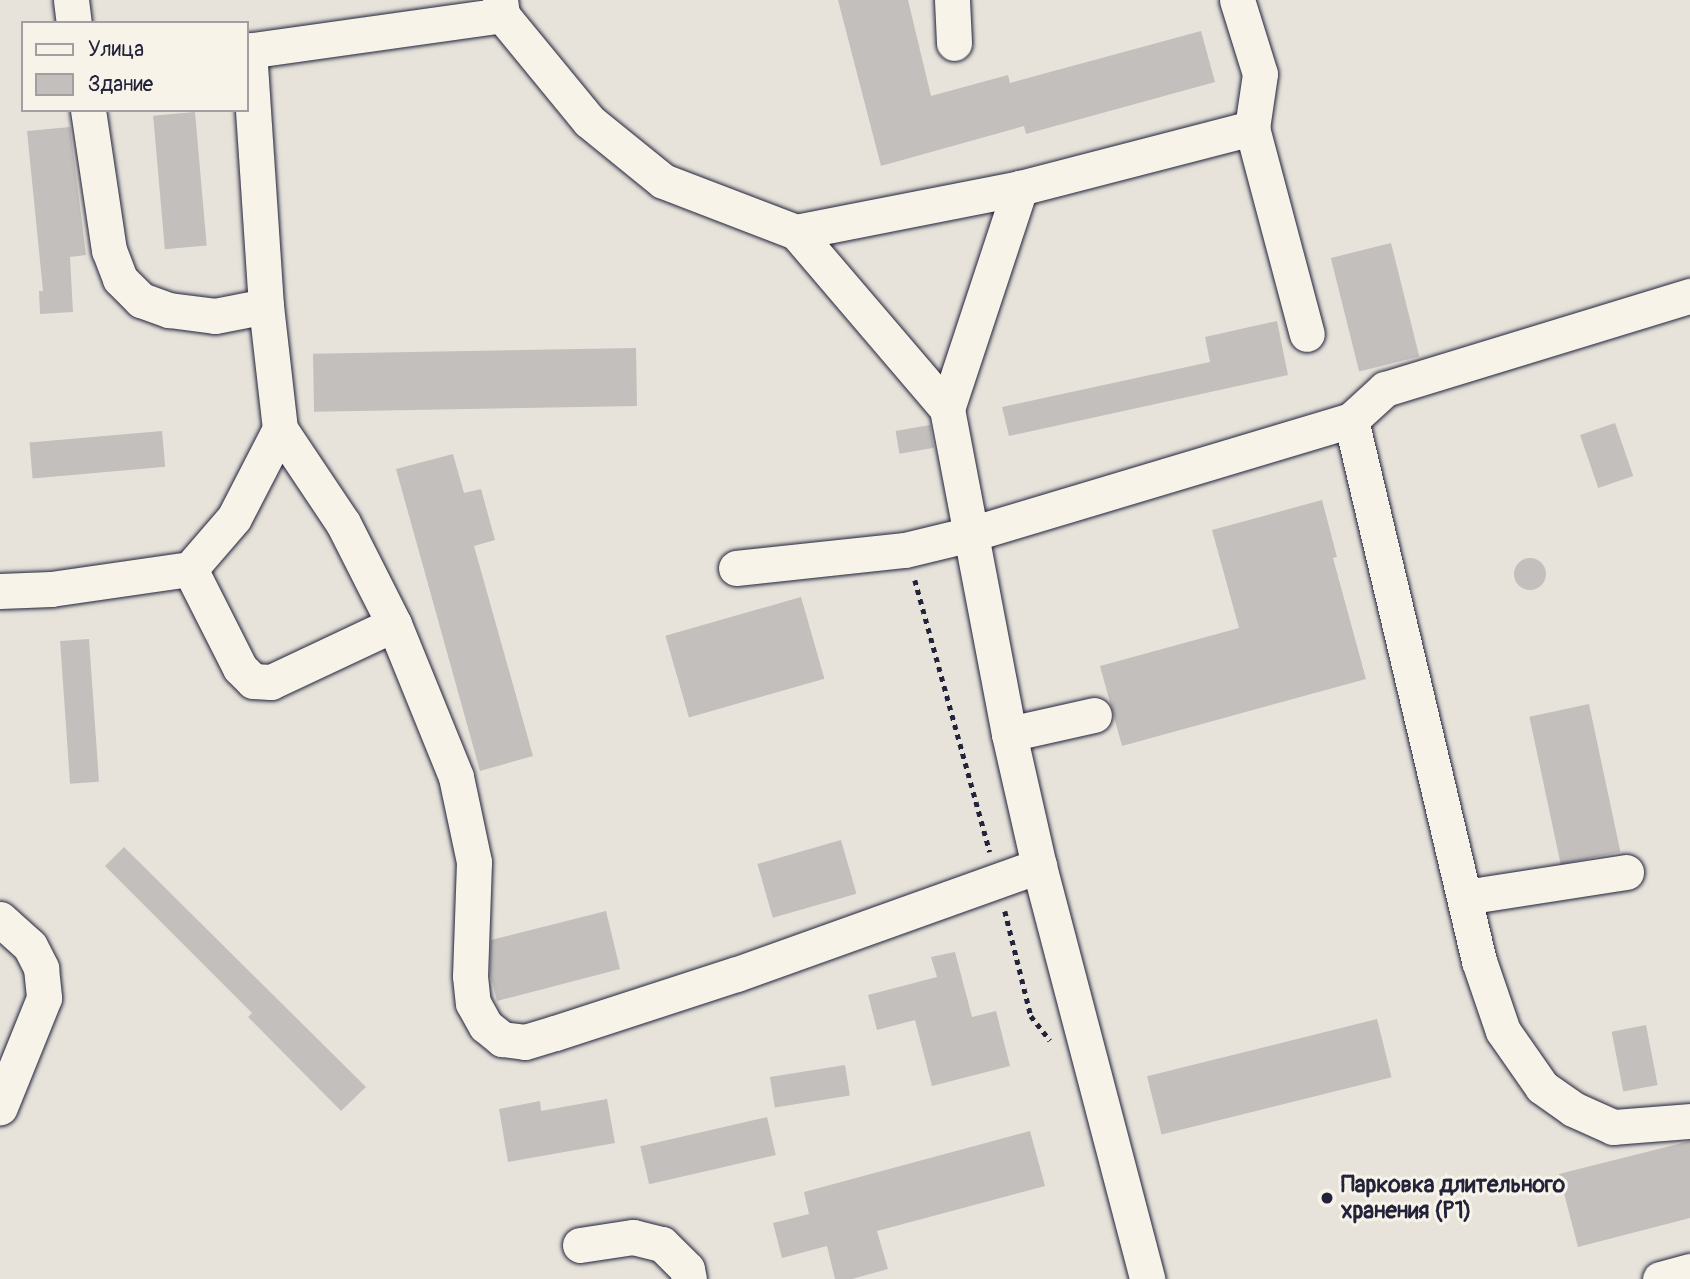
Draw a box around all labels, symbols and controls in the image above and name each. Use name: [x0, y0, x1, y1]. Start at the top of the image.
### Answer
legend: [21, 21, 248, 112]
text: Улица: [88, 36, 144, 63]
text: Здание: [88, 71, 153, 98]
place label: Парковка длительного хранения (P1): [1341, 1171, 1565, 1225]
marker: Парковка длительного хранения (P1): [1319, 1190, 1335, 1206]

